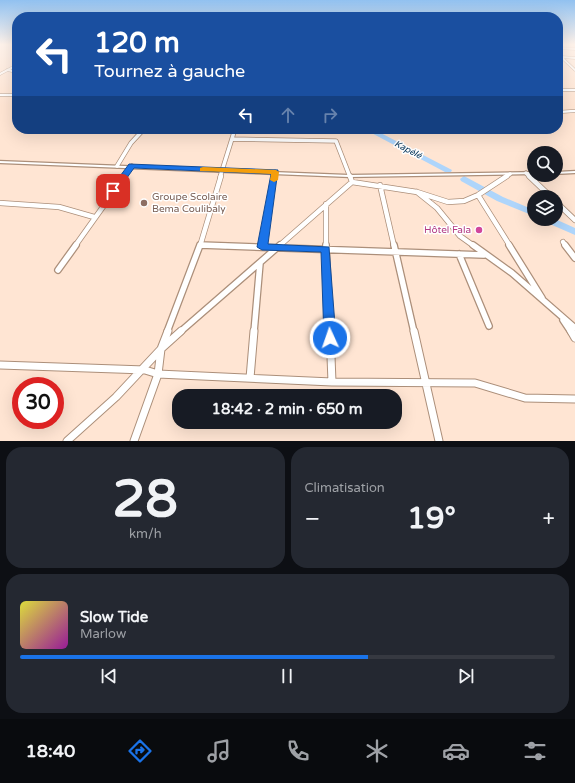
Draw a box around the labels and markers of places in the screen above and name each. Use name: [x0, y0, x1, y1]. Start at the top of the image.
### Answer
pin: [96, 174, 130, 208]
place label: Groupe Scolaire Bema Coulibaly: [152, 191, 228, 215]
marker: Groupe Scolaire Bema Coulibaly: [139, 198, 149, 208]
place label: Hôtel Fala: [424, 224, 471, 236]
marker: Hôtel Fala: [474, 225, 484, 235]

